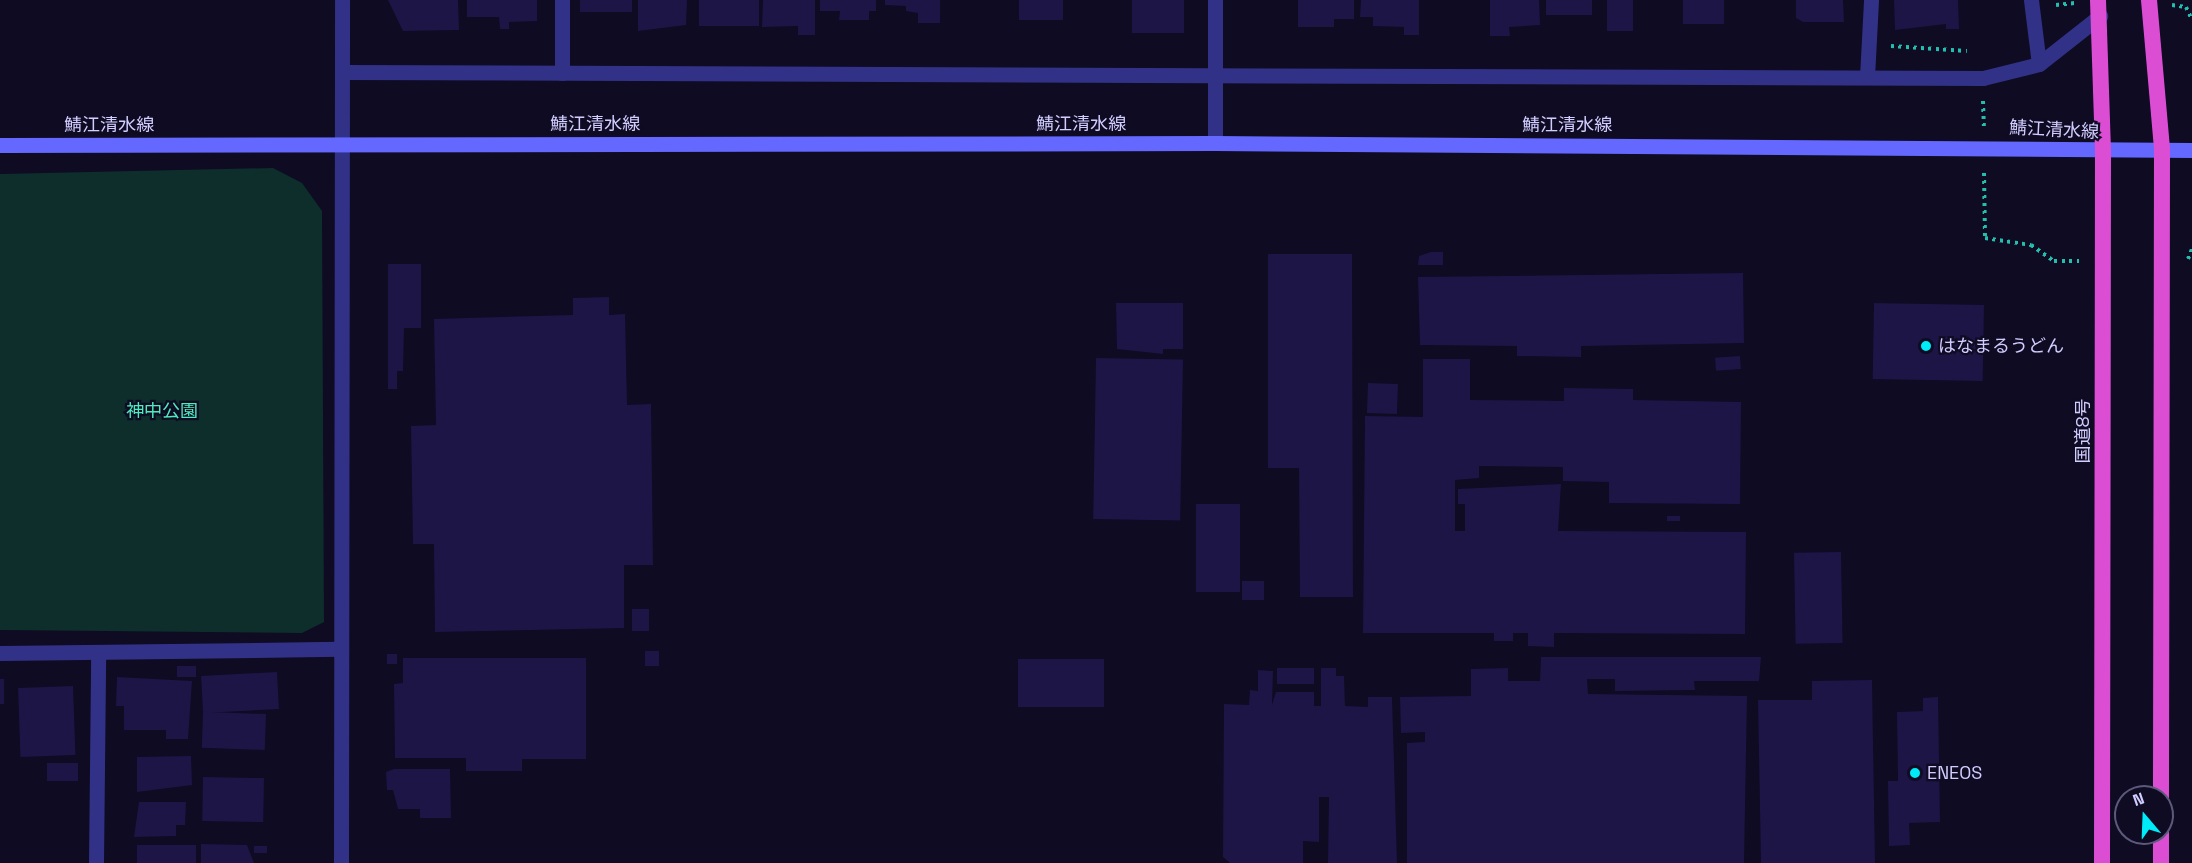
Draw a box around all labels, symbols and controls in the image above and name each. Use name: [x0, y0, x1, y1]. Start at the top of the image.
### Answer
street label: 鯖江清水線: [550, 113, 640, 135]
street label: 鯖江清水線: [1036, 113, 1126, 135]
street label: 鯖江清水線: [64, 114, 154, 136]
street label: 鯖江清水線: [1522, 114, 1612, 136]
street label: 鯖江清水線: [2008, 117, 2100, 143]
place label: はなまるうどん: [1938, 335, 2064, 357]
marker: はなまるうどん: [1919, 339, 1933, 353]
street label: 国道8号: [2072, 398, 2094, 464]
park label: 神中公園: [126, 400, 198, 422]
place label: ENEOS: [1927, 762, 1982, 784]
marker: ENEOS: [1908, 766, 1922, 780]
north arrow: [2114, 785, 2174, 845]
text: N: [2130, 788, 2147, 811]

